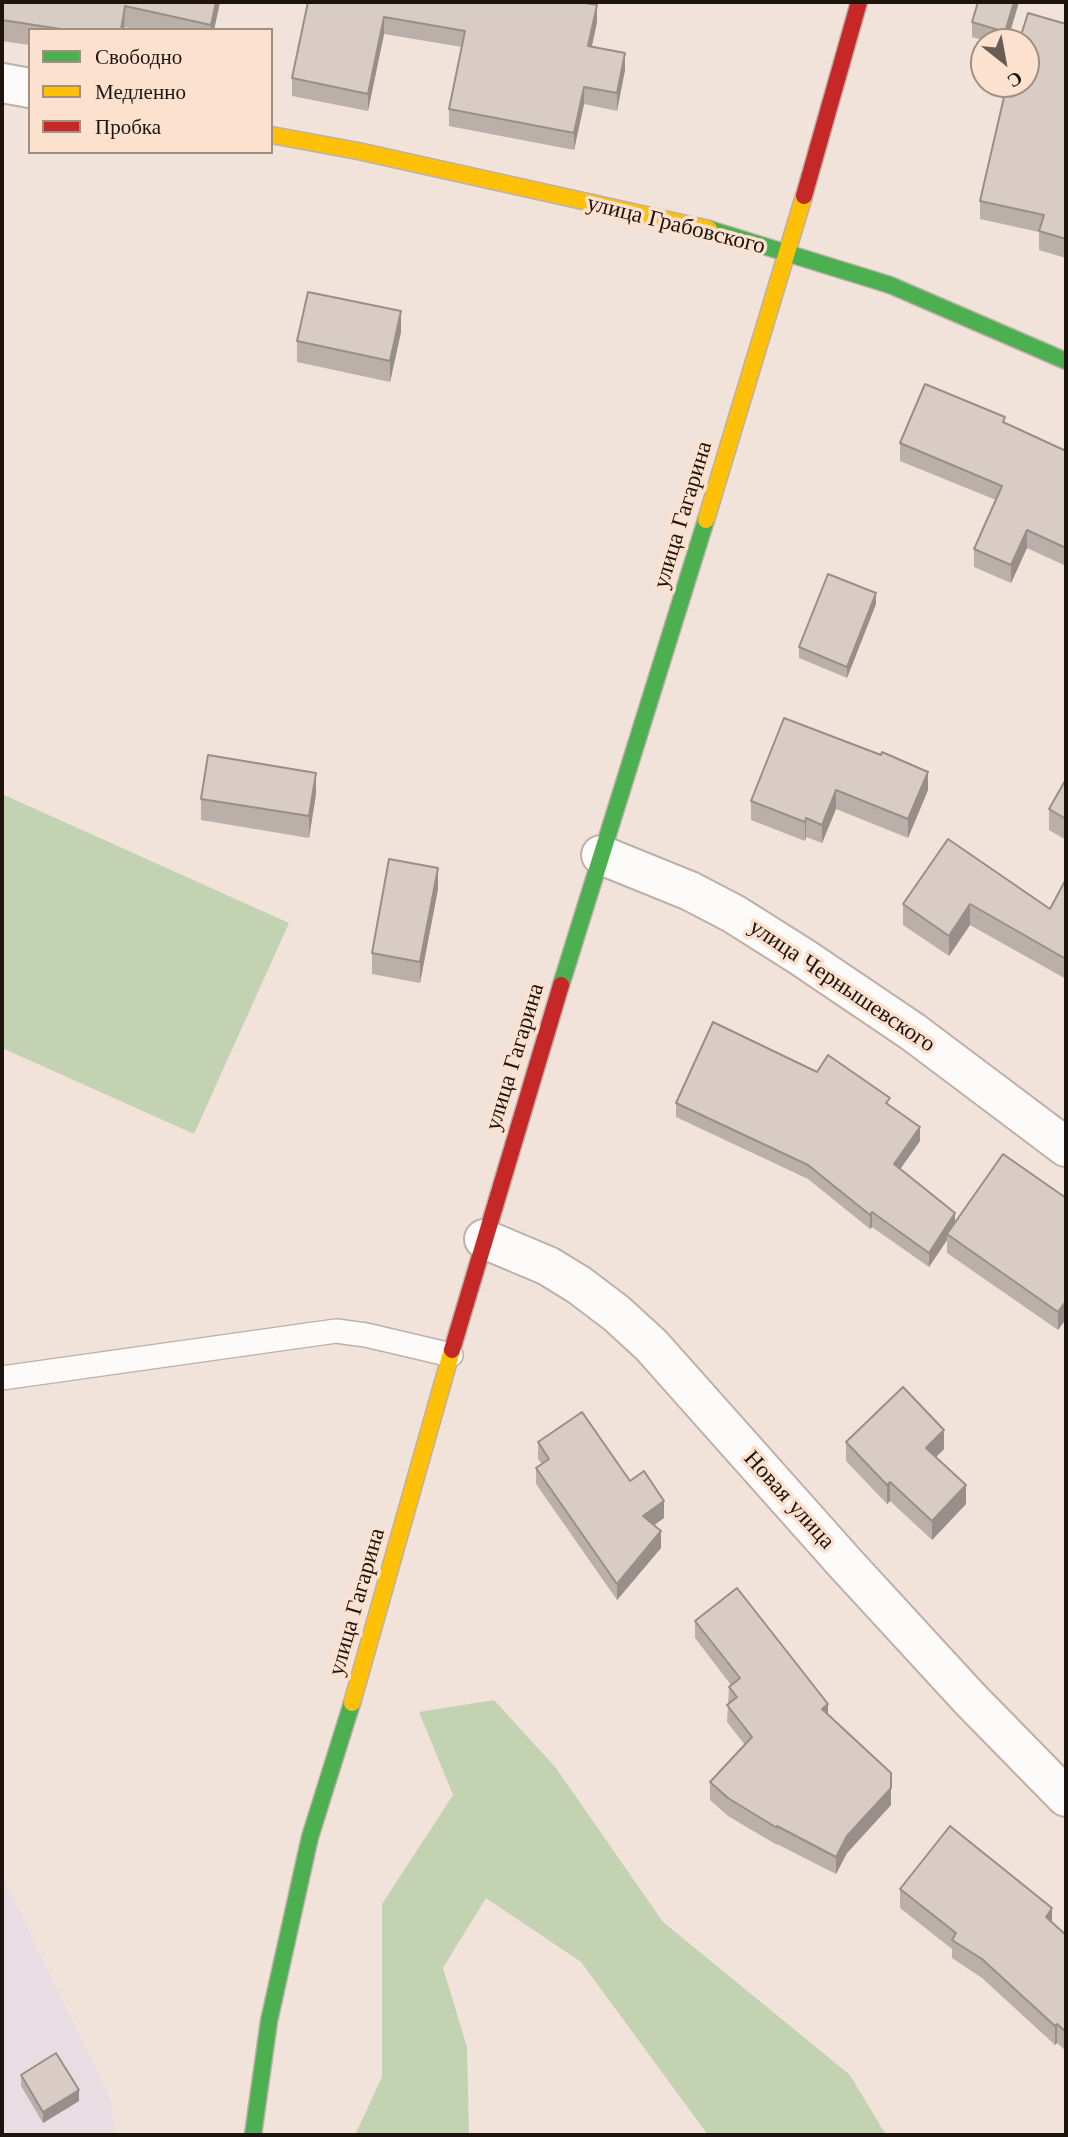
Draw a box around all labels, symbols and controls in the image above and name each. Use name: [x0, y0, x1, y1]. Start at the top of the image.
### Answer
legend: [28, 28, 273, 154]
north arrow: [970, 28, 1040, 98]
text: Свободно: [95, 44, 182, 70]
text: С: [1003, 66, 1027, 93]
text: Медленно: [95, 79, 186, 105]
text: Пробка: [95, 114, 161, 140]
street label: улица Грабовского: [584, 189, 768, 261]
street label: улица Гагарина: [648, 438, 718, 592]
street label: улица Чернышевского: [744, 913, 940, 1059]
street label: улица Гагарина: [480, 980, 550, 1134]
street label: Новая улица: [738, 1445, 840, 1555]
street label: улица Гагарина: [323, 1525, 391, 1679]

